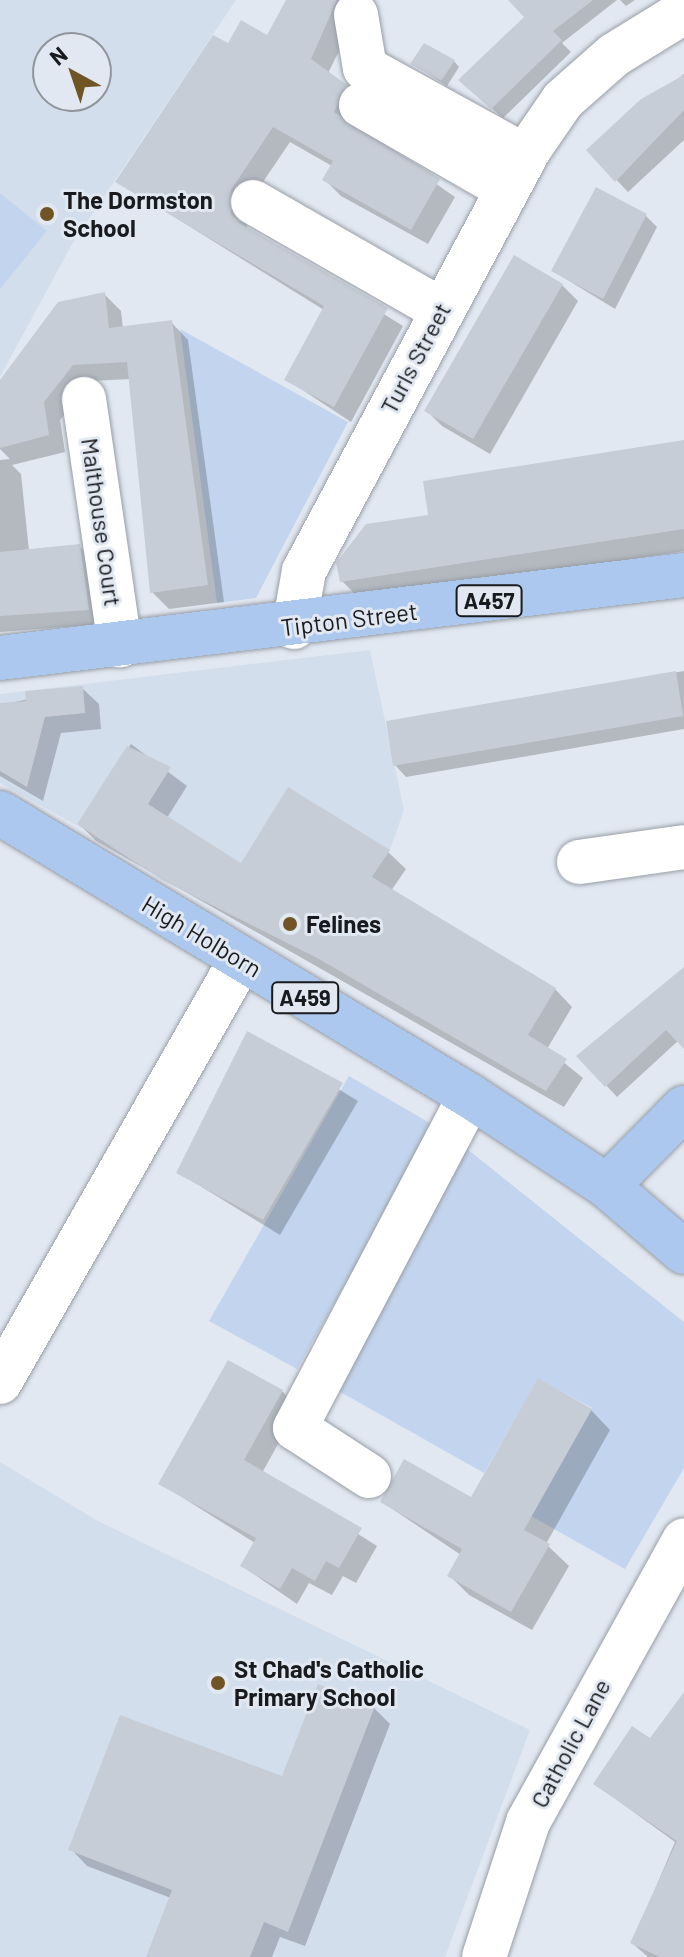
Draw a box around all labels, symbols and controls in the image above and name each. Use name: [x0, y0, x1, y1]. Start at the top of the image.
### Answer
north arrow: [32, 32, 112, 112]
text: N: [44, 40, 72, 70]
place label: The Dormston School: [63, 186, 213, 242]
marker: The Dormston School: [38, 205, 56, 223]
street label: Turls Street: [374, 298, 456, 418]
street label: Malthouse Court: [76, 436, 128, 608]
road number: A457: [455, 583, 523, 619]
street label: Tipton Street: [279, 596, 419, 642]
street label: High Holborn: [137, 889, 267, 983]
place label: Felines: [306, 910, 381, 938]
marker: Felines: [281, 915, 299, 933]
road number: A459: [271, 980, 339, 1016]
place label: St Chad's Catholic Primary School: [234, 1655, 424, 1711]
marker: St Chad's Catholic Primary School: [209, 1674, 227, 1692]
street label: Catholic Lane: [524, 1674, 616, 1812]

